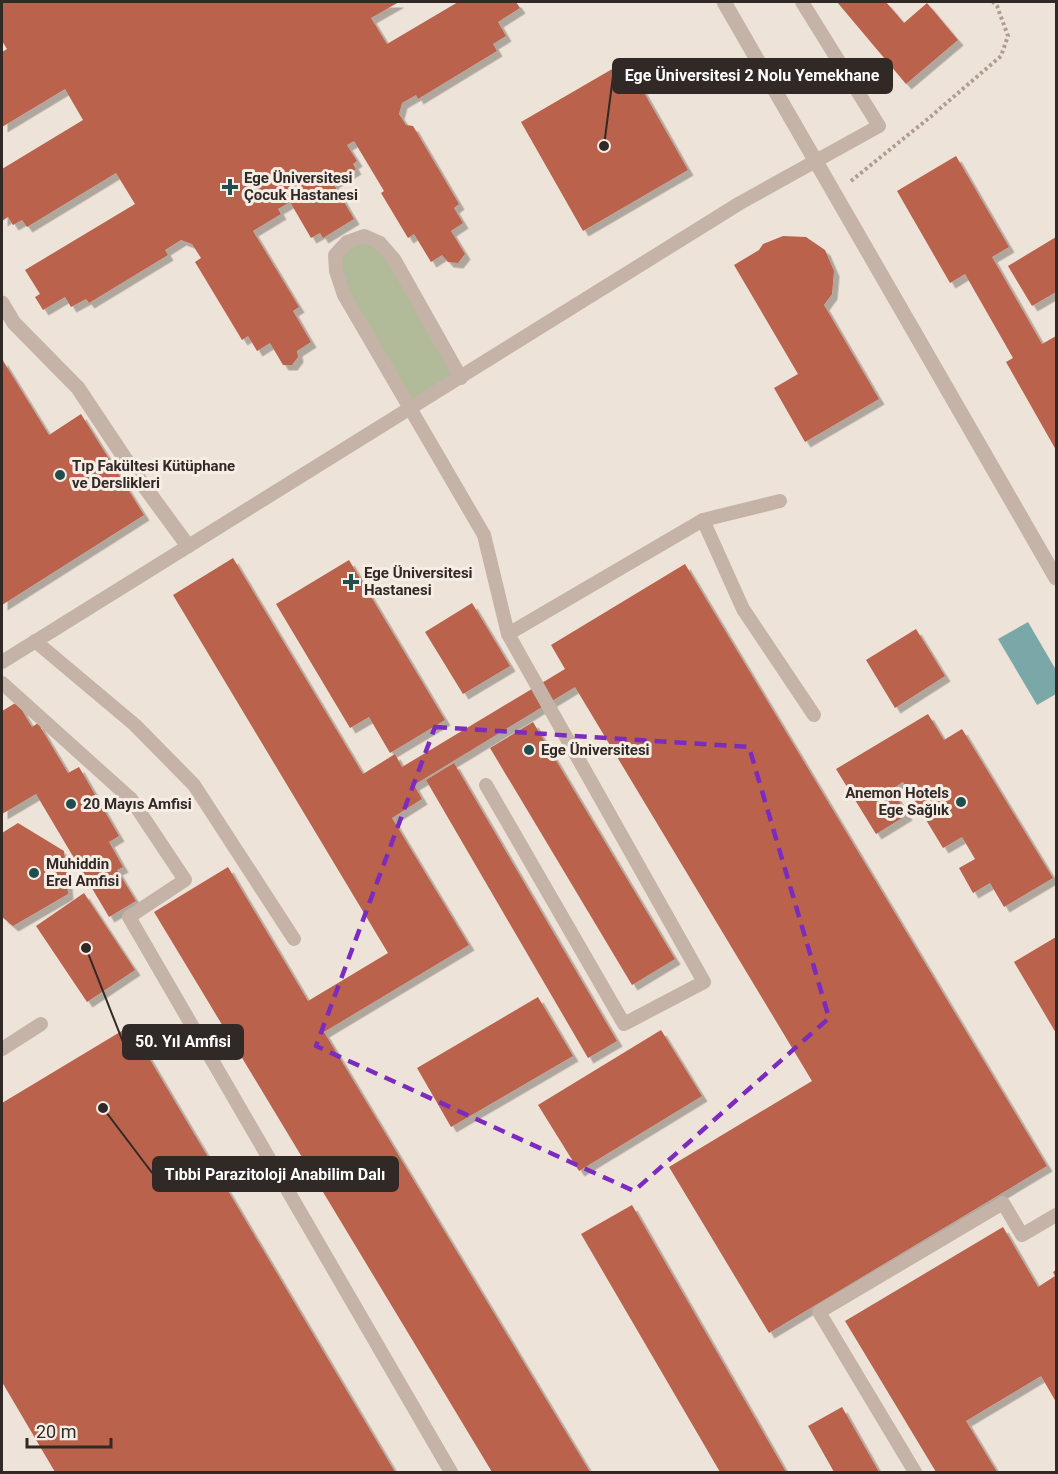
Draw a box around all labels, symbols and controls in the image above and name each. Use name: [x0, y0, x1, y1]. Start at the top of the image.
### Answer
callout: Ege Üniversitesi 2 Nolu Yemekhane: [613, 59, 892, 93]
text: Ege Üniversitesi 2 Nolu Yemekhane: [625, 66, 880, 85]
place label: Ege Üniversitesi Çocuk Hastanesi: [244, 169, 358, 204]
marker: Ege Üniversitesi Çocuk Hastanesi: [221, 178, 239, 196]
place label: Tıp Fakültesi Kütüphane ve Derslikleri: [72, 457, 235, 492]
marker: Tıp Fakültesi Kütüphane ve Derslikleri: [53, 468, 67, 482]
place label: Ege Üniversitesi Hastanesi: [364, 564, 473, 599]
marker: Ege Üniversitesi Hastanesi: [342, 573, 360, 591]
place label: Ege Üniversitesi: [541, 741, 650, 759]
marker: Ege Üniversitesi: [522, 743, 536, 757]
place label: Anemon Hotels Ege Sağlık: [845, 784, 950, 819]
place label: 20 Mayıs Amfisi: [83, 795, 192, 813]
marker: Anemon Hotels Ege Sağlık: [954, 795, 968, 809]
marker: 20 Mayıs Amfisi: [64, 797, 78, 811]
place label: Muhiddin Erel Amfisi: [46, 855, 119, 890]
marker: Muhiddin Erel Amfisi: [27, 866, 41, 880]
callout: 50. Yıl Amfisi: [123, 1025, 243, 1059]
text: 50. Yıl Amfisi: [135, 1032, 231, 1051]
callout: Tıbbi Parazitoloji Anabilim Dalı: [153, 1157, 398, 1191]
text: Tıbbi Parazitoloji Anabilim Dalı: [165, 1165, 385, 1184]
scale bar: [27, 1411, 111, 1449]
text: 20 m: [36, 1421, 76, 1442]

